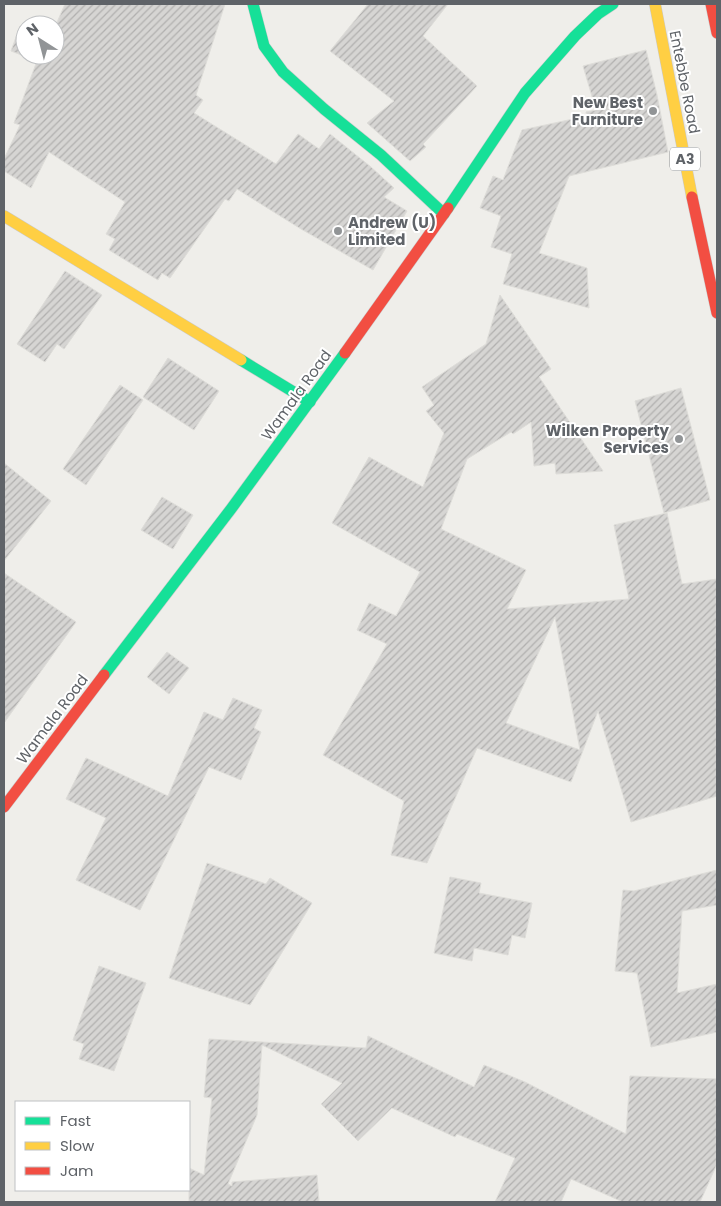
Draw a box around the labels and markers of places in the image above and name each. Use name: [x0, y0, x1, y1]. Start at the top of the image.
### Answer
place label: New Best Furniture: [572, 92, 643, 130]
marker: New Best Furniture: [647, 105, 659, 117]
place label: Andrew (U) Limited: [348, 212, 436, 250]
marker: Andrew (U) Limited: [332, 225, 344, 237]
place label: Wilken Property Services: [546, 420, 670, 458]
marker: Wilken Property Services: [673, 433, 685, 445]

